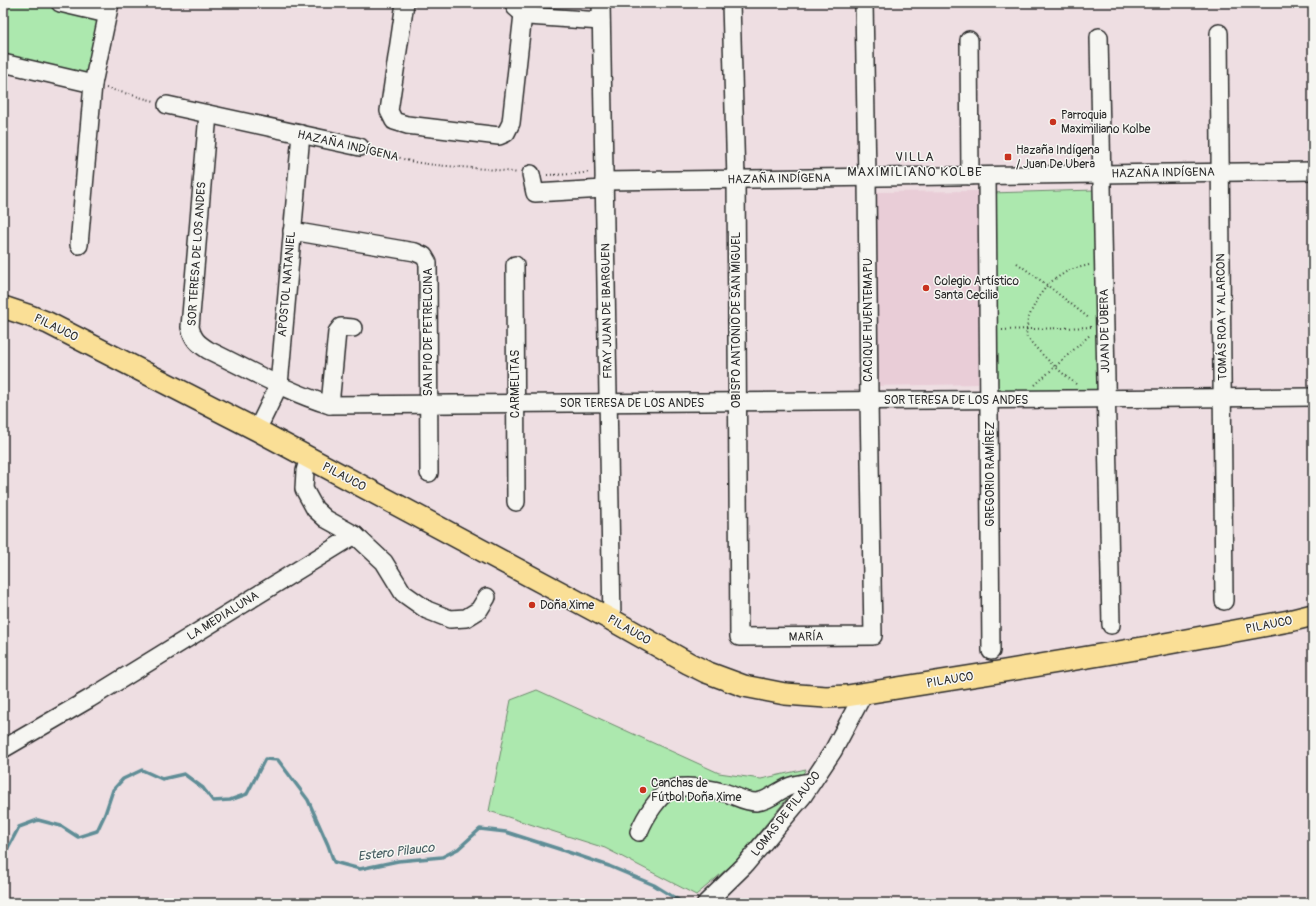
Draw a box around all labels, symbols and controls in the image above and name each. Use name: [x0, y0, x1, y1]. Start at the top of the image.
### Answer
place label: Parroquia Maximiliano Kolbe: [1061, 108, 1151, 137]
marker: Parroquia Maximiliano Kolbe: [1048, 117, 1058, 127]
street label: HAZAÑA INDÍGENA: [296, 126, 400, 165]
place label: Hazaña Indígena / Juan De Ubera: [1016, 143, 1100, 172]
district label: VILLA MAXIMILIANO KOLBE: [847, 149, 983, 180]
marker: Hazaña Indígena / Juan De Ubera: [1003, 152, 1013, 162]
street label: HAZAÑA INDÍGENA: [1111, 164, 1215, 181]
street label: HAZAÑA INDÍGENA: [727, 170, 831, 187]
street label: SOR TERESA DE LOS ANDES: [184, 181, 210, 327]
street label: APOSTOL NATANIEL: [275, 230, 299, 338]
street label: OBISPO ANTONIO DE SAN MIGUEL: [729, 232, 744, 408]
street label: FRAY JUAN DE IBARGUEN: [598, 243, 616, 379]
street label: TOMÁS ROA Y ALARCON: [1212, 253, 1231, 381]
street label: CACIQUE HUENTEMAPU: [861, 258, 876, 382]
street label: SAN PIO DE PETRELCINA: [421, 268, 436, 396]
place label: Colegio Artístico Santa Cecilia: [934, 274, 1020, 303]
marker: Colegio Artístico Santa Cecilia: [921, 283, 931, 293]
street label: JUAN DE UBERA: [1097, 289, 1113, 373]
street label: PILAUCO: [32, 311, 81, 345]
street label: CARMELITAS: [508, 350, 523, 418]
street label: SOR TERESA DE LOS ANDES: [884, 393, 1028, 408]
street label: SOR TERESA DE LOS ANDES: [560, 396, 704, 411]
street label: GREGORIO RAMÍREZ: [982, 421, 998, 527]
street label: PILAUCO: [320, 459, 369, 495]
street label: LA MEDIALUNA: [185, 588, 262, 644]
place label: Doña Xime: [540, 598, 594, 613]
marker: Doña Xime: [527, 600, 537, 610]
street label: PILAUCO: [605, 612, 653, 648]
street label: PILAUCO: [1244, 613, 1294, 637]
street label: MARÍA: [789, 628, 824, 645]
street label: PILAUCO: [926, 669, 975, 691]
street label: LOMAS DE PILAUCO: [748, 768, 824, 860]
place label: Canchas de Fútbol Doña Xime: [651, 776, 741, 805]
marker: Canchas de Fútbol Doña Xime: [638, 785, 648, 795]
water label: Estero Pilauco: [357, 839, 436, 865]

